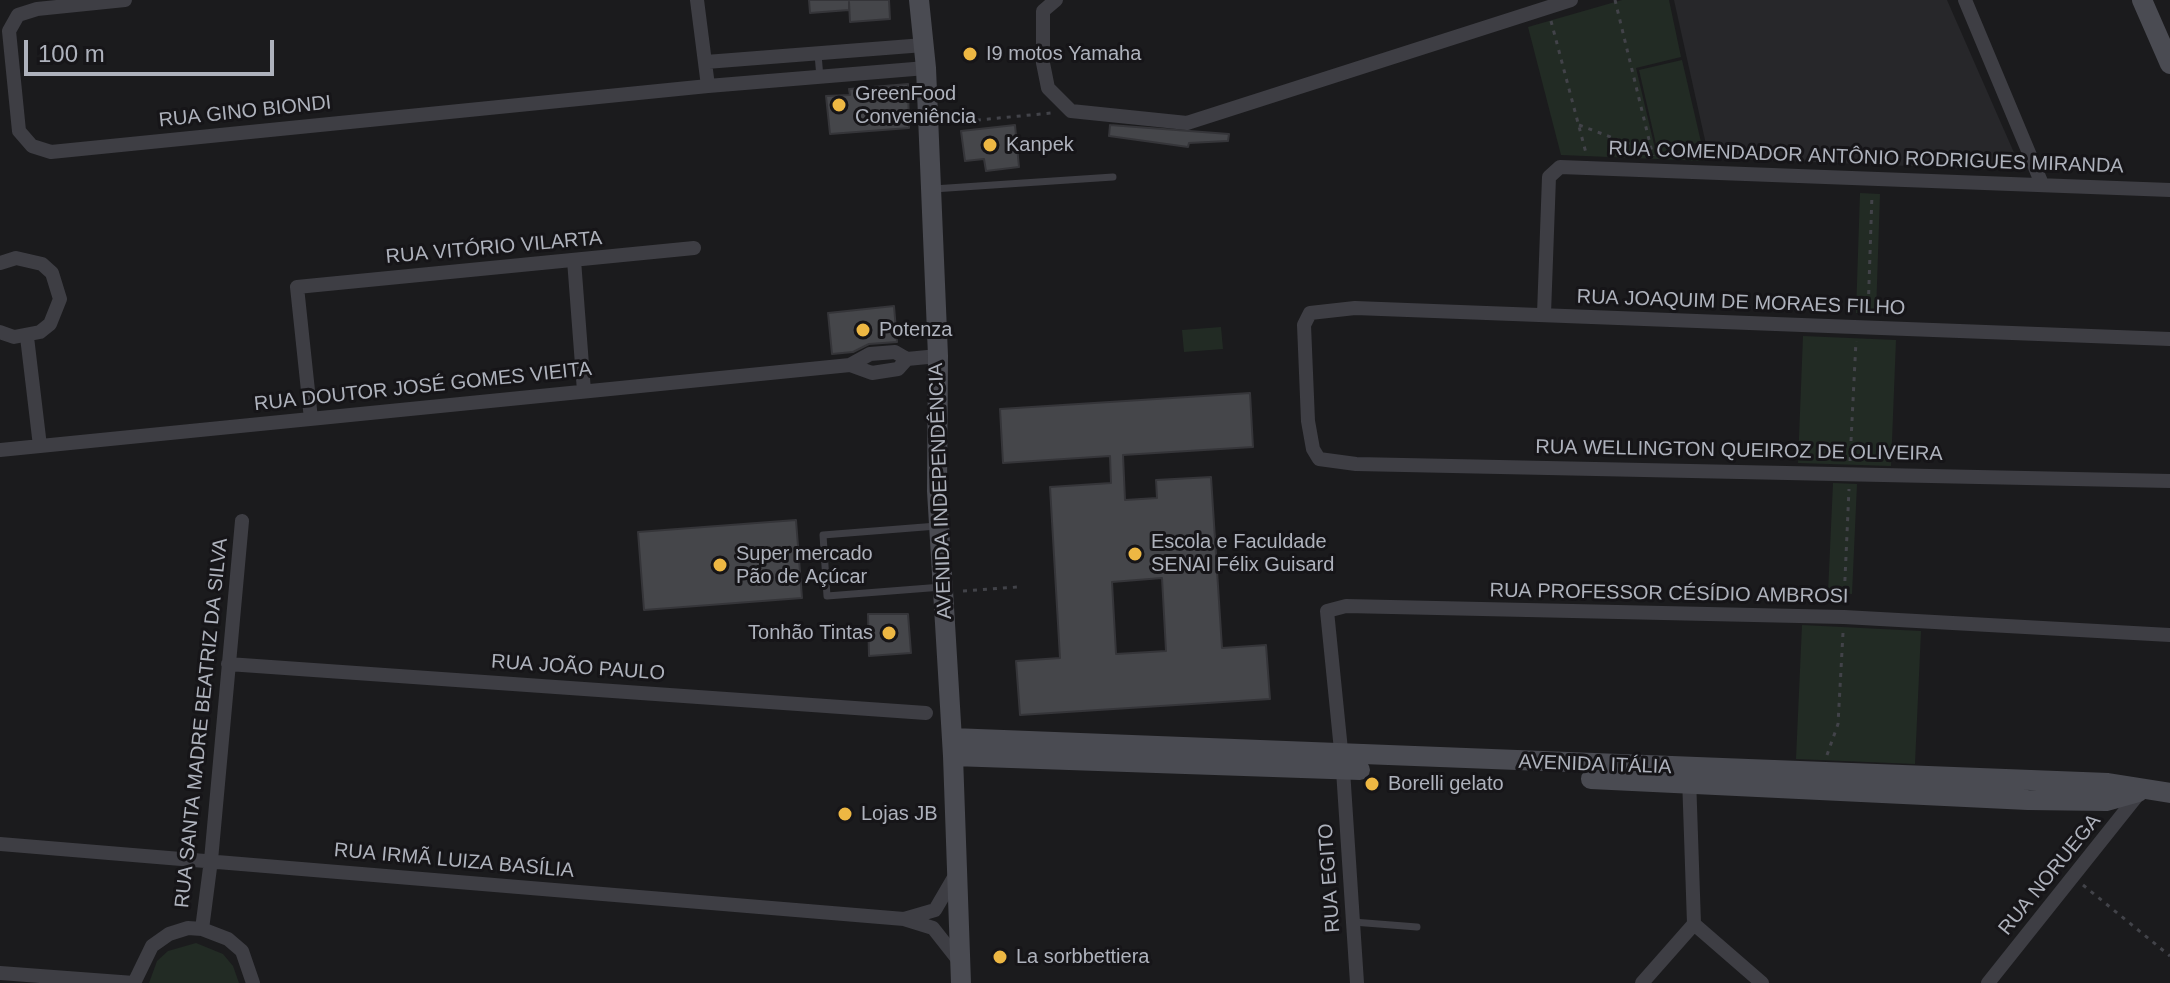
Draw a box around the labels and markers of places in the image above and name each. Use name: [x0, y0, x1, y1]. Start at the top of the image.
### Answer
place label: I9 motos Yamaha: [986, 42, 1141, 66]
marker: I9 motos Yamaha: [961, 45, 979, 63]
place label: GreenFood Conveniência: [855, 82, 976, 129]
marker: GreenFood Conveniência: [830, 96, 848, 114]
place label: Kanpek: [1006, 133, 1074, 157]
marker: Kanpek: [981, 136, 999, 154]
place label: Potenza: [879, 318, 952, 342]
marker: Potenza: [854, 321, 872, 339]
place label: Escola e Faculdade SENAI Félix Guisard: [1151, 530, 1334, 577]
place label: Super mercado Pão de Açúcar: [736, 542, 873, 589]
marker: Escola e Faculdade SENAI Félix Guisard: [1126, 545, 1144, 563]
marker: Super mercado Pão de Açúcar: [711, 556, 729, 574]
place label: Tonhão Tintas: [748, 621, 873, 645]
marker: Tonhão Tintas: [880, 624, 898, 642]
place label: Borelli gelato: [1388, 772, 1504, 796]
marker: Borelli gelato: [1363, 775, 1381, 793]
place label: Lojas JB: [861, 802, 938, 826]
marker: Lojas JB: [836, 805, 854, 823]
place label: La sorbbettiera: [1016, 945, 1149, 969]
marker: La sorbbettiera: [991, 948, 1009, 966]

